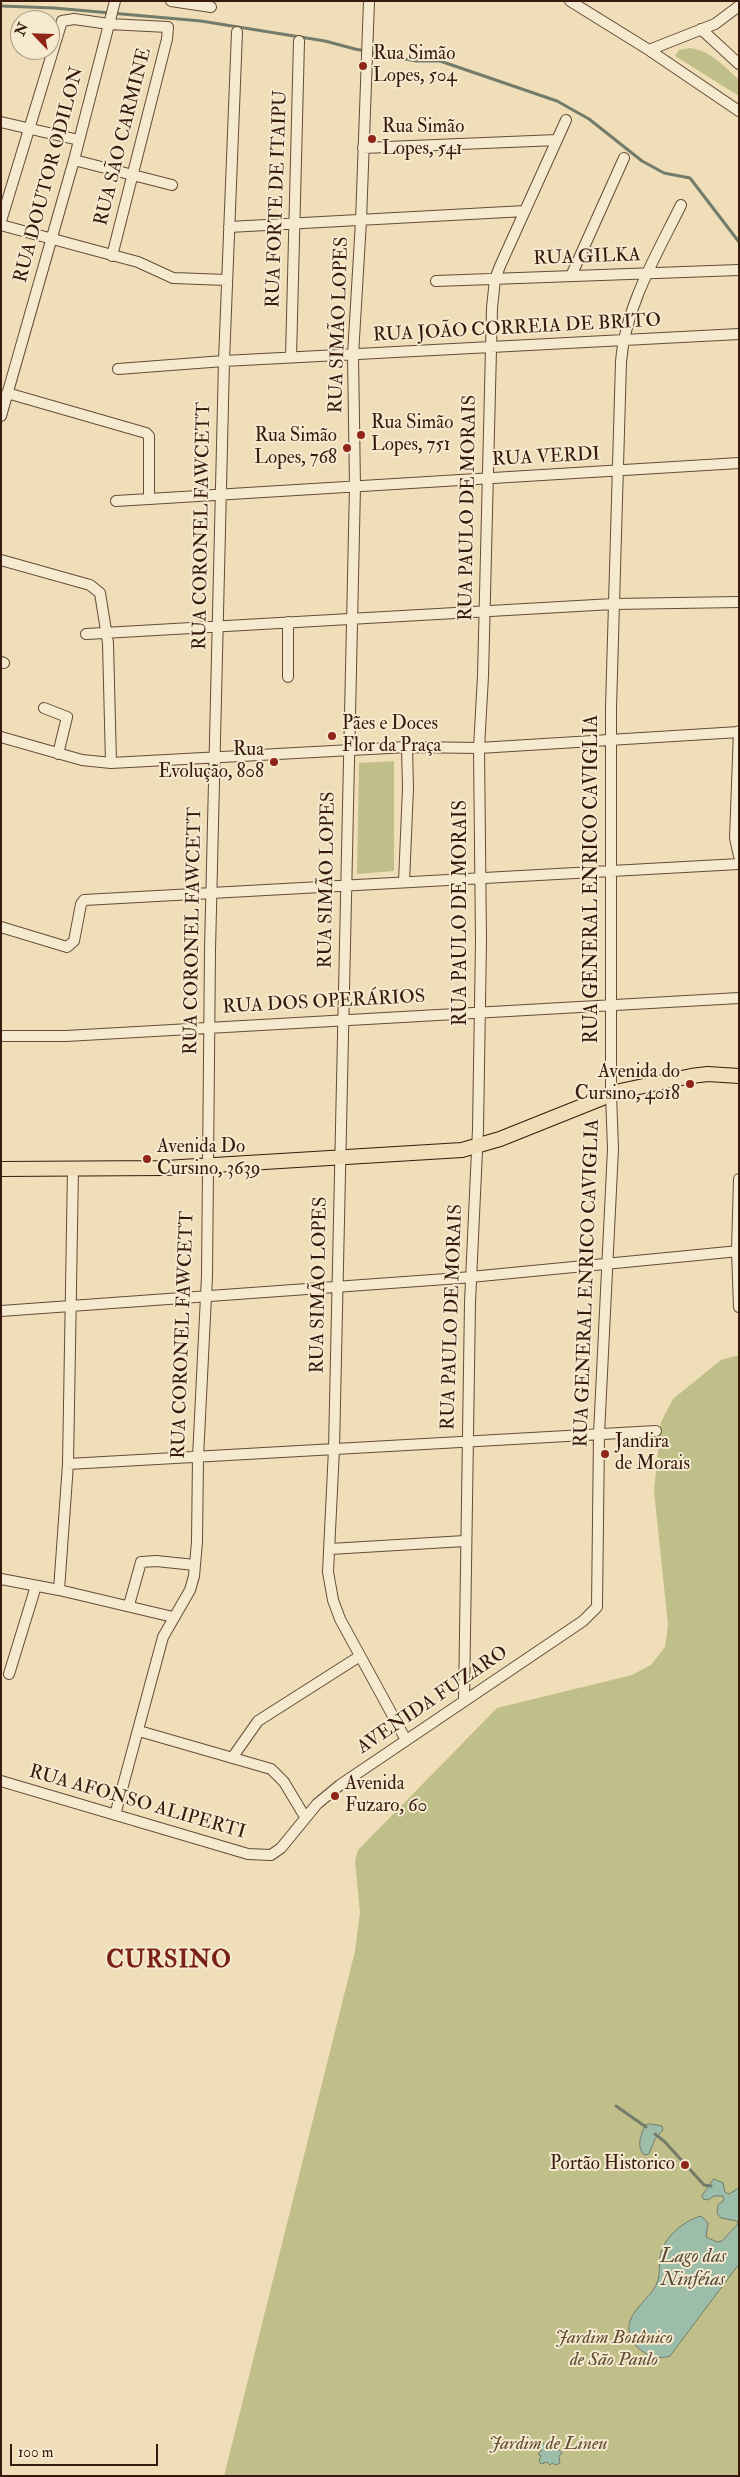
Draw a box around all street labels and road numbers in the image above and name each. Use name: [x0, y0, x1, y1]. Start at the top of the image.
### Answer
street label: RUA SÃO CARMINE: [91, 46, 157, 228]
street label: RUA DOUTOR ODILON: [10, 65, 90, 285]
street label: RUA FORTE DE ITAIPU: [263, 90, 293, 308]
street label: RUA SIMÃO LOPES: [326, 236, 354, 414]
street label: RUA GILKA: [533, 245, 641, 271]
street label: RUA JOÃO CORREIA DE BRITO: [372, 310, 662, 348]
street label: RUA PAULO DE MORAIS: [456, 395, 482, 621]
street label: RUA CORONEL FAWCETT: [189, 402, 217, 650]
street label: RUA VERDI: [491, 444, 601, 472]
street label: RUA GENERAL ENRICO CAVIGLIA: [582, 715, 604, 1043]
street label: RUA SIMÃO LOPES: [315, 791, 341, 969]
street label: RUA PAULO DE MORAIS: [451, 800, 473, 1026]
street label: RUA CORONEL FAWCETT: [180, 807, 208, 1055]
street label: RUA DOS OPERÁRIOS: [222, 986, 426, 1020]
street label: RUA GENERAL ENRICO CAVIGLIA: [571, 1118, 605, 1448]
street label: RUA SIMÃO LOPES: [307, 1196, 333, 1374]
street label: RUA PAULO DE MORAIS: [438, 1204, 468, 1430]
street label: RUA CORONEL FAWCETT: [168, 1211, 200, 1459]
street label: AVENIDA FUZARO: [353, 1642, 513, 1760]
street label: RUA AFONSO ALIPERTI: [26, 1761, 248, 1845]

